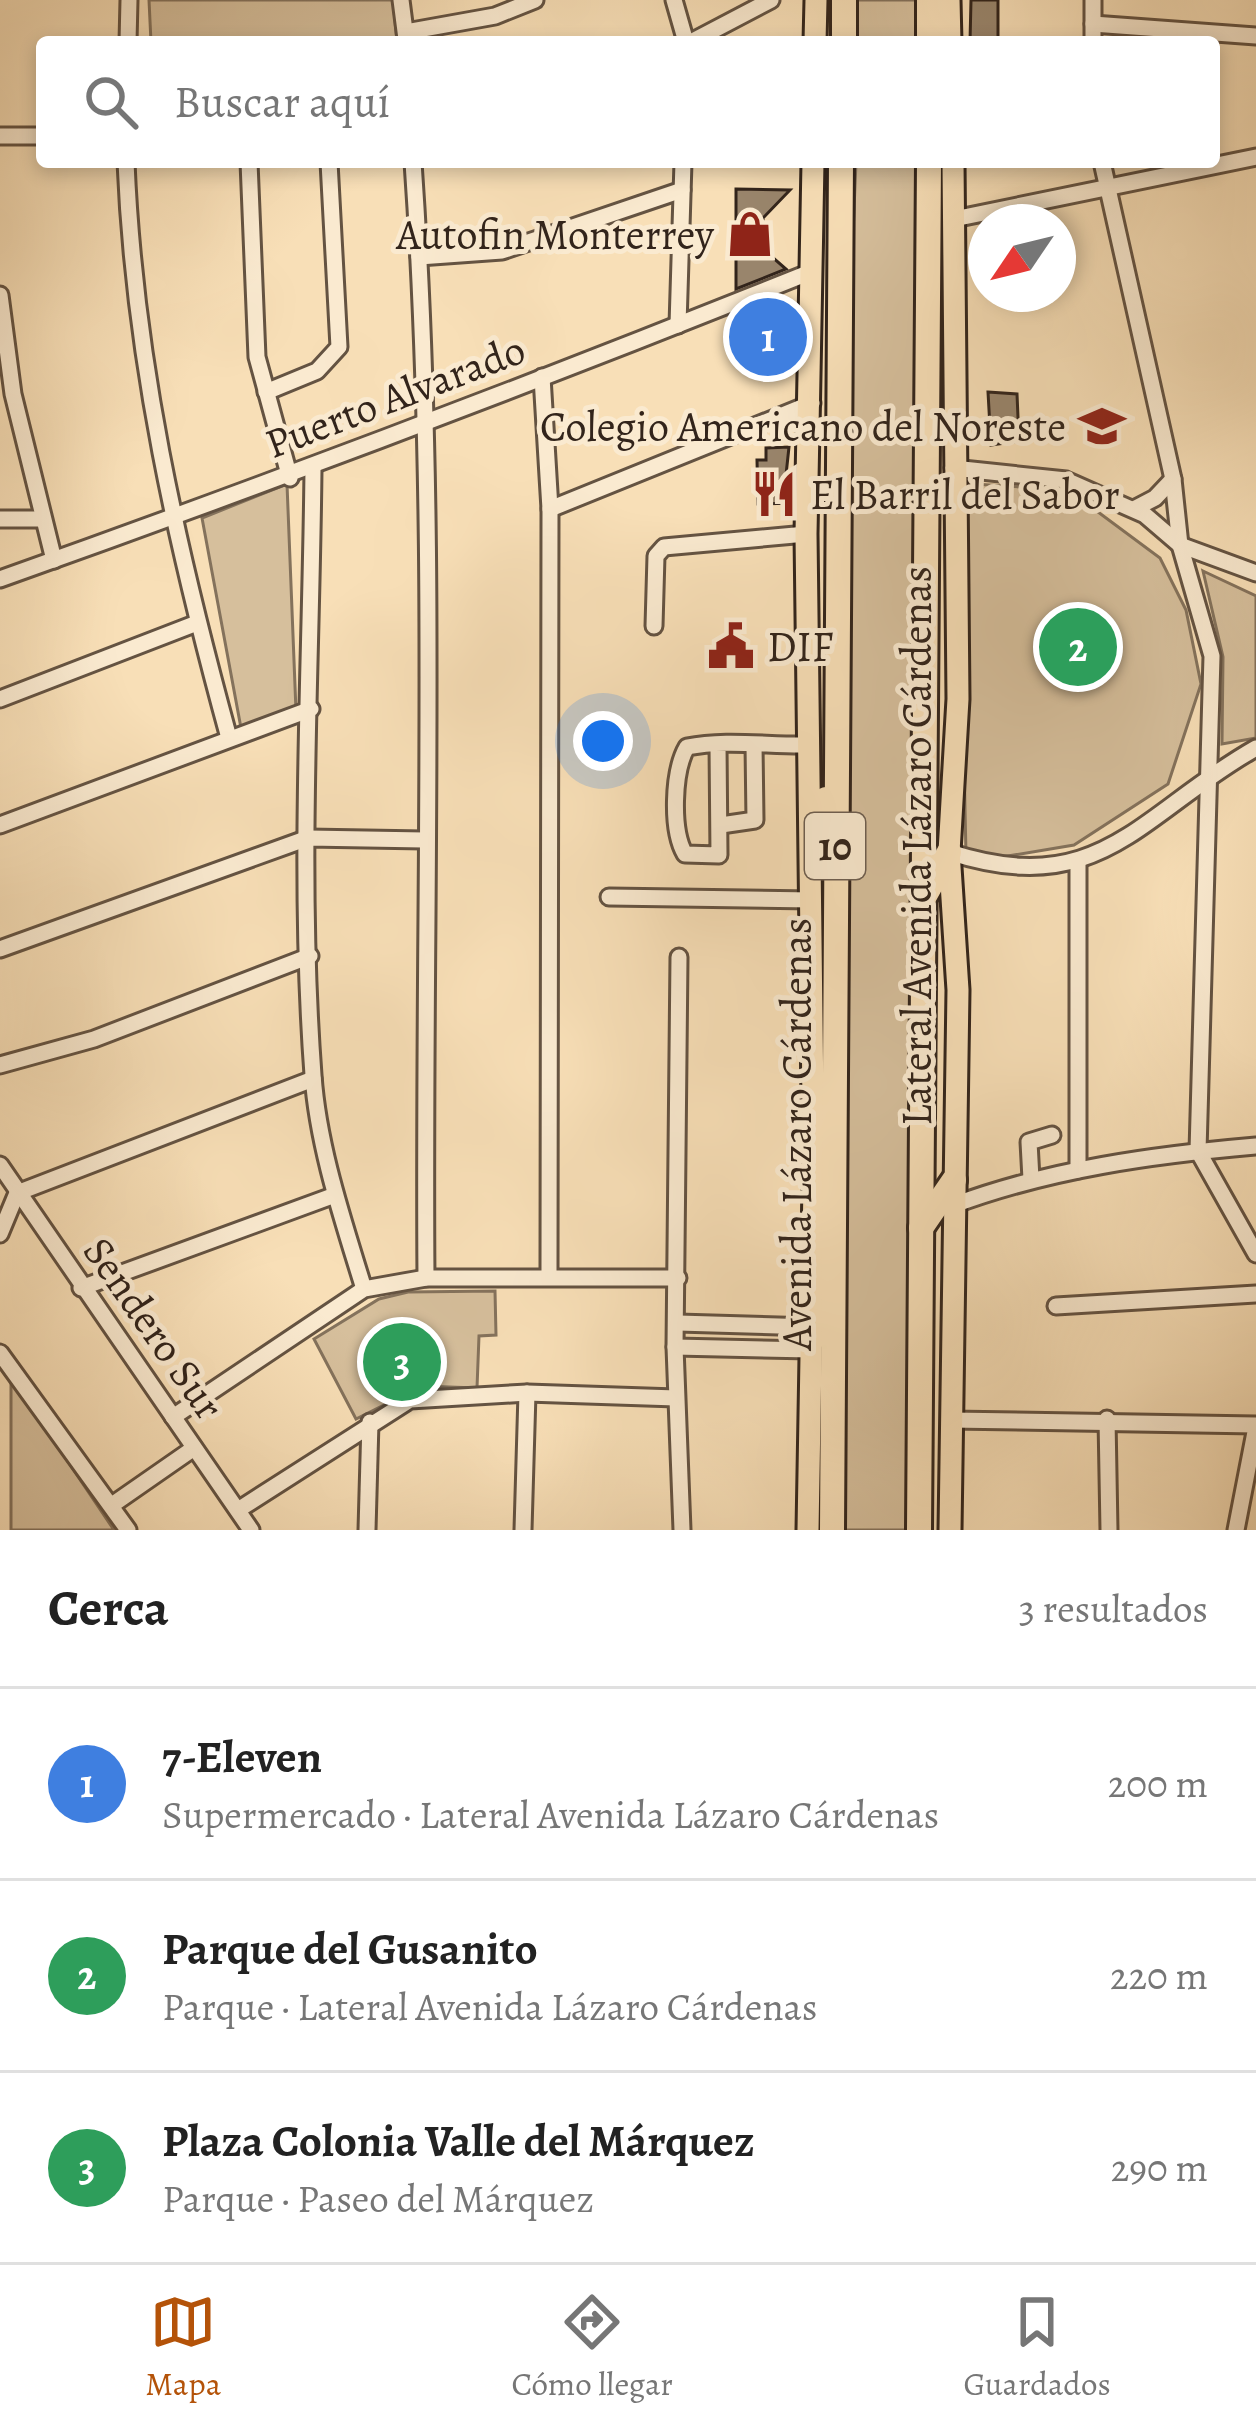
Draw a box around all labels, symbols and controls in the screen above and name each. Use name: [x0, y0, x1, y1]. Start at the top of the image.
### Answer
search box: [36, 36, 1220, 168]
icon: search: [78, 69, 144, 135]
text: Buscar aquí: [174, 71, 390, 133]
north arrow: [968, 204, 1076, 312]
place label: Autofin Monterrey: [395, 206, 715, 263]
shop icon: Autofin Monterrey: [725, 209, 775, 259]
pin: 1: [729, 292, 807, 382]
street label: Puerto Alvarado: [257, 320, 533, 472]
place label: Colegio Americano del Noreste: [540, 398, 1066, 455]
school or university icon: Colegio Americano del Noreste: [1077, 401, 1127, 451]
place label: El Barril del Sabor: [810, 466, 1120, 523]
restaurant icon: El Barril del Sabor: [749, 469, 799, 519]
street label: Lateral Avenida Lázaro Cárdenas: [888, 566, 945, 1126]
pin: 2: [1039, 602, 1117, 692]
place label: DIF: [767, 618, 833, 675]
public building icon: DIF: [706, 621, 756, 671]
your location: [573, 711, 633, 771]
road number: 10: [805, 813, 865, 879]
street label: Avenida Lázaro Cárdenas: [768, 918, 825, 1351]
street label: Sendero Sur: [70, 1225, 238, 1431]
pin: 3: [363, 1317, 441, 1407]
text: Cerca: [48, 1573, 169, 1643]
text: 3 resultados: [1019, 1582, 1208, 1635]
text: 7-Eleven: [162, 1726, 322, 1788]
text: 1: [80, 1757, 94, 1810]
text: 200 m: [1108, 1757, 1208, 1810]
text: Supermercado · Lateral Avenida Lázaro Cárdenas: [162, 1788, 939, 1841]
text: Parque del Gusanito: [162, 1918, 538, 1980]
text: 2: [78, 1949, 96, 2002]
text: 220 m: [1110, 1949, 1208, 2002]
text: Parque · Lateral Avenida Lázaro Cárdenas: [162, 1980, 817, 2033]
text: Plaza Colonia Valle del Márquez: [162, 2110, 755, 2172]
text: 3: [79, 2141, 95, 2194]
text: 290 m: [1111, 2141, 1208, 2194]
text: Parque · Paseo del Márquez: [162, 2172, 594, 2225]
tab: Mapa: [145, 2289, 221, 2406]
tab: Cómo llegar: [511, 2289, 673, 2406]
tab: Guardados: [963, 2289, 1111, 2406]

